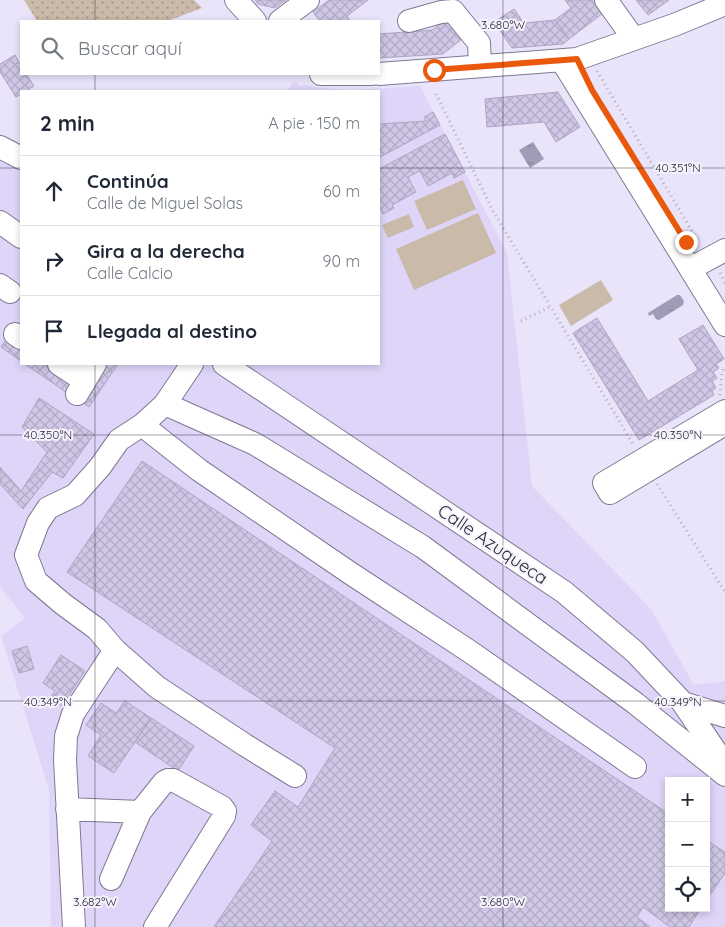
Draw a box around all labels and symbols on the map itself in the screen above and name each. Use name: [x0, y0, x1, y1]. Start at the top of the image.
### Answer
text: 3.680°W: [481, 17, 525, 32]
route start: [423, 59, 446, 82]
text: 40.351°N: [655, 160, 701, 175]
route end: [675, 231, 698, 254]
text: 40.350°N: [24, 427, 72, 442]
text: 40.350°N: [654, 427, 702, 442]
street label: Calle Azuqueca: [434, 499, 552, 589]
text: 40.349°N: [24, 694, 72, 709]
text: 40.349°N: [654, 694, 702, 709]
text: 3.682°W: [73, 894, 117, 909]
text: 3.680°W: [481, 894, 525, 909]

